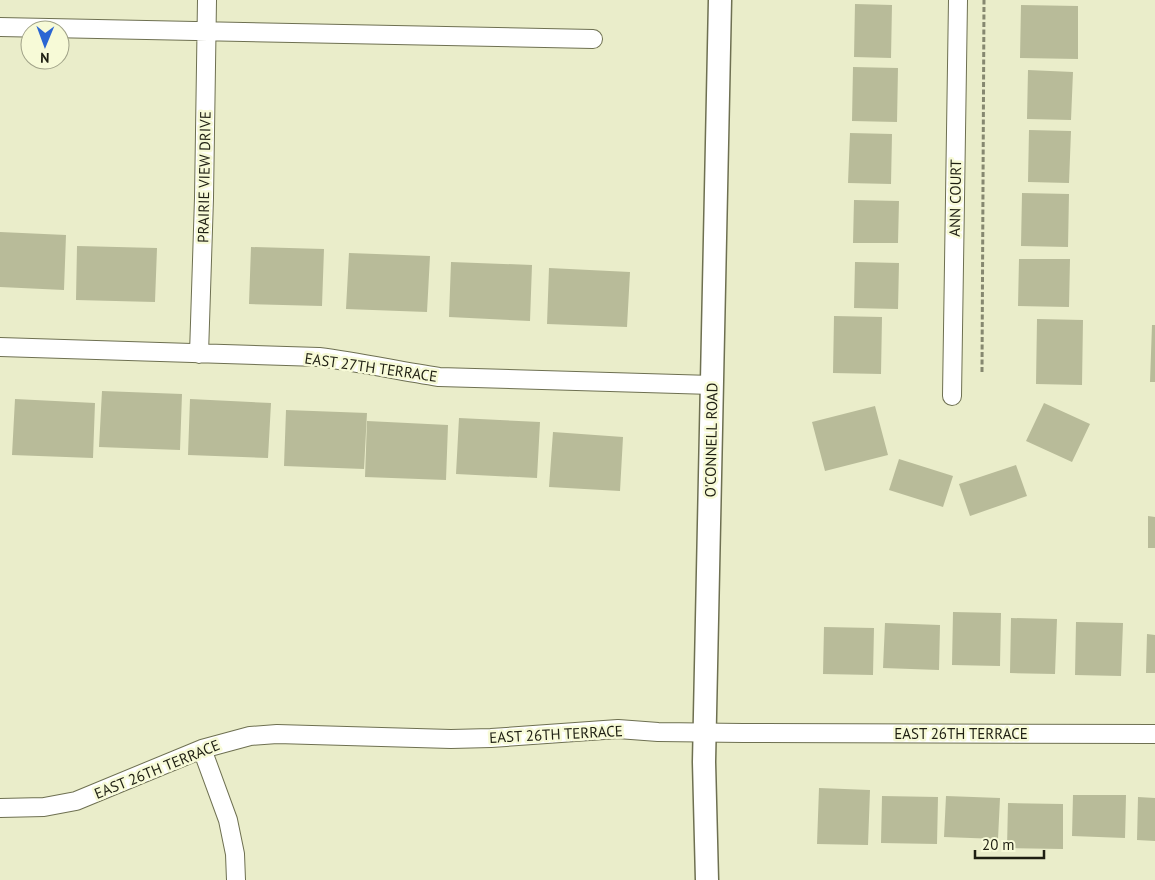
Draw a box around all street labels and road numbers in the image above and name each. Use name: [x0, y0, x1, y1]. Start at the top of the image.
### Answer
street label: PRAIRIE VIEW DRIVE: [193, 111, 215, 243]
street label: ANN COURT: [945, 158, 965, 237]
street label: EAST 27TH TERRACE: [304, 348, 438, 386]
street label: O'CONNELL ROAD: [701, 383, 721, 497]
street label: EAST 26TH TERRACE: [489, 721, 623, 747]
street label: EAST 26TH TERRACE: [894, 724, 1028, 743]
street label: EAST 26TH TERRACE: [91, 735, 223, 803]

